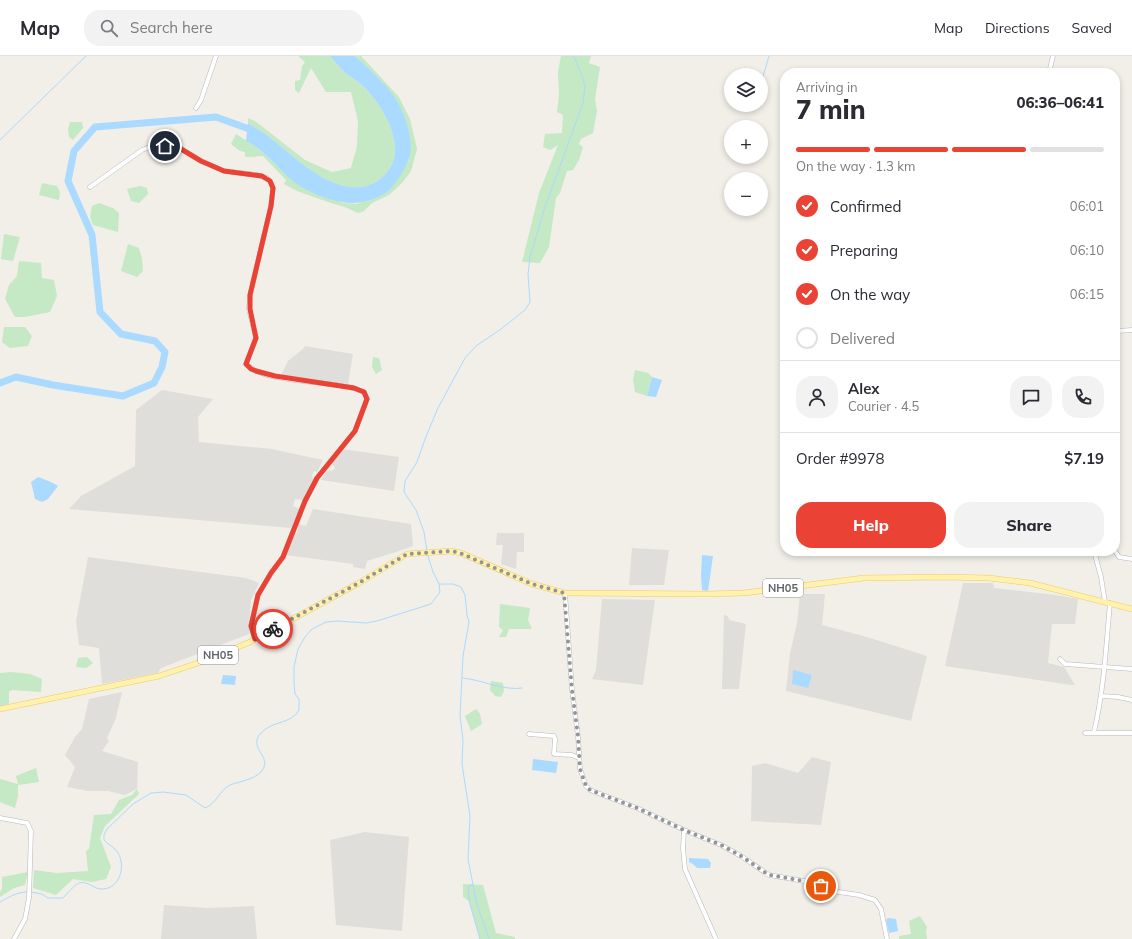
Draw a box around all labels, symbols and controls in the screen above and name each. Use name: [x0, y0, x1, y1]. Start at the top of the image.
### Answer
search box: [84, 10, 364, 46]
text: Map: [20, 16, 60, 40]
icon: search: [98, 17, 120, 39]
text: Search here: [130, 18, 213, 37]
text: Map: [934, 19, 963, 37]
text: Directions: [985, 19, 1050, 37]
text: Saved: [1072, 19, 1112, 37]
map controls: [724, 68, 768, 216]
button: layers: [724, 68, 768, 112]
text: Arriving in: [796, 79, 858, 95]
text: 7 min: [796, 93, 866, 126]
text: 06:36–06:41: [1017, 93, 1104, 112]
button: +: [724, 120, 768, 164]
pin: [148, 129, 182, 163]
icon: home: [154, 135, 176, 157]
text: On the way · 1.3 km: [796, 158, 915, 174]
button: −: [724, 172, 768, 216]
icon: check: [796, 195, 818, 217]
text: Confirmed: [830, 197, 901, 216]
text: 06:01: [1070, 198, 1104, 214]
icon: check: [796, 239, 818, 261]
text: Preparing: [830, 241, 898, 260]
text: 06:10: [1070, 242, 1104, 258]
icon: check: [796, 283, 818, 305]
text: On the way: [830, 285, 910, 304]
text: 06:15: [1070, 286, 1104, 302]
text: Delivered: [830, 329, 895, 348]
button: person: [796, 376, 838, 418]
button: chat: [1010, 376, 1052, 418]
button: phone: [1062, 376, 1104, 418]
text: Alex: [848, 379, 880, 398]
text: Courier · 4.5: [848, 398, 919, 414]
text: Order #9978: [796, 449, 884, 468]
text: $7.19: [1064, 449, 1104, 468]
button: Help: [796, 502, 946, 548]
button: Share: [954, 502, 1104, 548]
road number: NH05: [763, 579, 803, 597]
courier: [253, 609, 293, 649]
icon: bike: [262, 618, 284, 640]
road number: NH05: [198, 646, 238, 664]
pin: [804, 869, 838, 903]
icon: bag: [810, 875, 832, 897]

